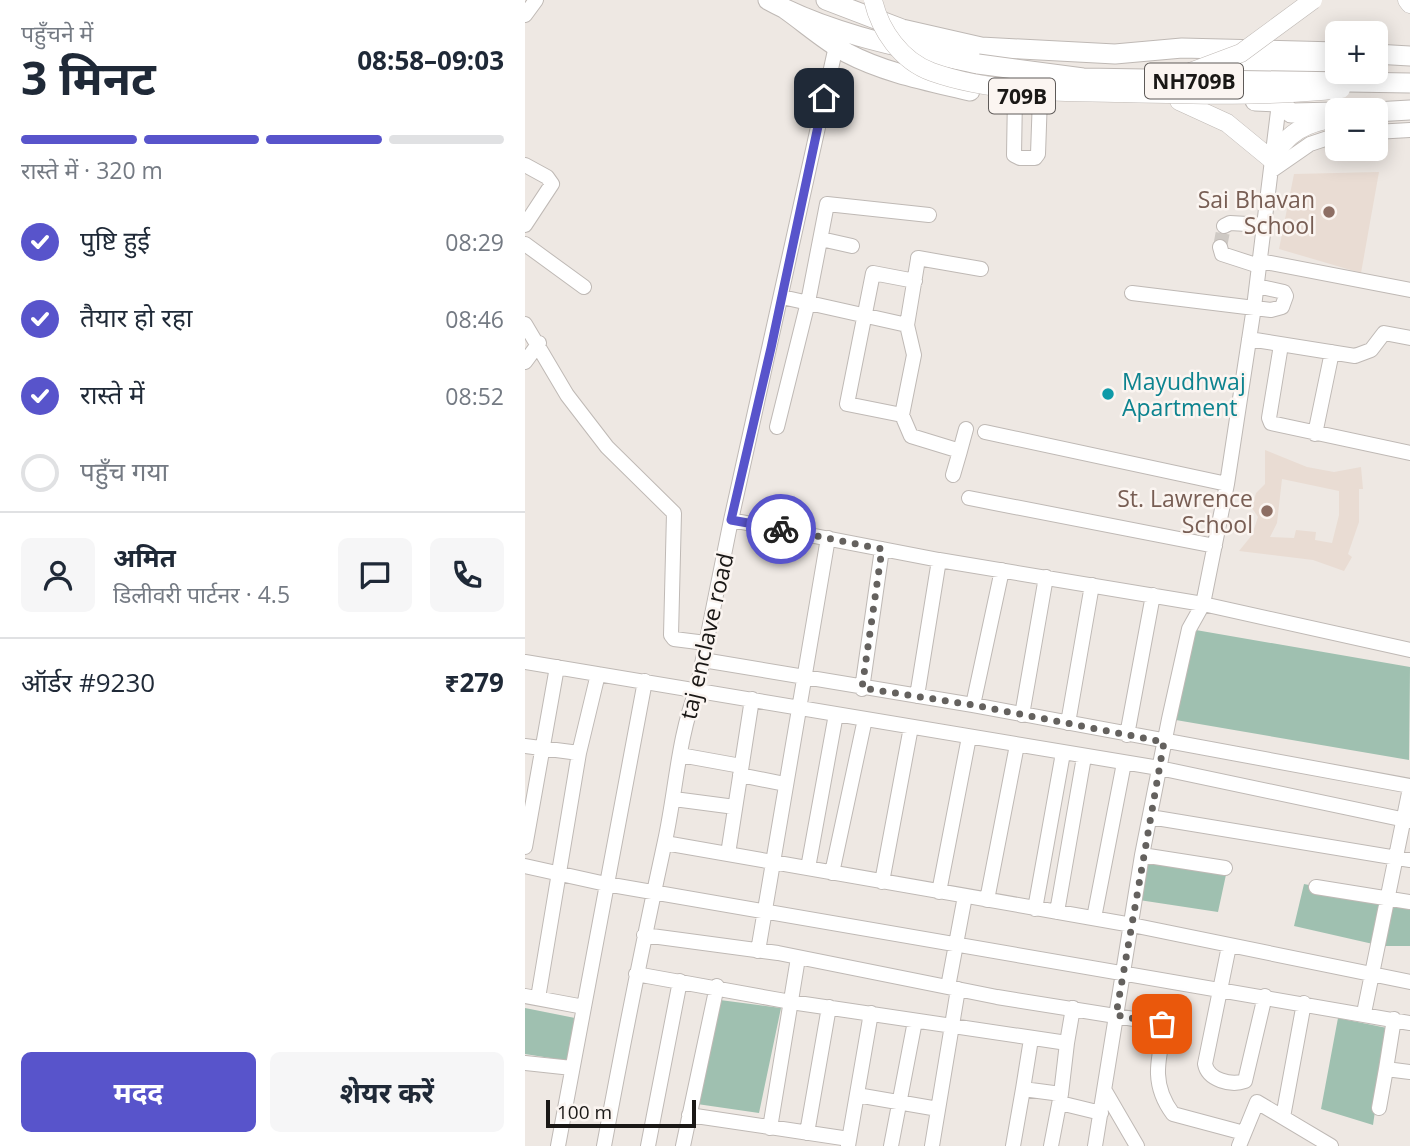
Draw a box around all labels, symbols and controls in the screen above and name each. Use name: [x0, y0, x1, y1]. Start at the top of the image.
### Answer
text: पहुँचने में: [21, 17, 93, 49]
map controls: [1325, 21, 1388, 161]
button: +: [1325, 21, 1388, 84]
text: 08:58–09:03: [357, 42, 504, 78]
text: 3 मिनट: [21, 46, 156, 108]
road number: NH709B: [1145, 64, 1243, 98]
pin: [794, 68, 854, 128]
road number: 709B: [989, 78, 1055, 114]
icon: home: [805, 79, 843, 117]
button: −: [1325, 98, 1388, 161]
text: रास्ते में · 320 m: [21, 154, 163, 186]
place label: Sai Bhavan School: [1198, 183, 1315, 241]
marker: Sai Bhavan School: [1321, 204, 1337, 220]
text: पुष्टि हुई: [80, 222, 150, 258]
icon: check: [21, 223, 59, 261]
text: 08:29: [445, 226, 504, 258]
text: तैयार हो रहा: [80, 299, 193, 335]
icon: check: [21, 300, 59, 338]
text: 08:46: [445, 303, 504, 335]
place label: Mayudhwaj Apartment: [1122, 365, 1246, 423]
text: रास्ते में: [80, 376, 145, 412]
icon: check: [21, 377, 59, 415]
text: 08:52: [445, 380, 504, 412]
marker: Mayudhwaj Apartment: [1100, 386, 1116, 402]
text: पहुँच गया: [80, 453, 168, 489]
place label: St. Lawrence School: [1117, 482, 1253, 540]
courier: [746, 494, 816, 564]
marker: St. Lawrence School: [1259, 503, 1275, 519]
icon: bike: [762, 510, 800, 548]
button: person: [21, 538, 95, 612]
button: chat: [338, 538, 412, 612]
button: phone: [430, 538, 504, 612]
text: अमित: [113, 539, 176, 575]
street label: taj enclave road: [671, 550, 741, 722]
text: डिलीवरी पार्टनर · 4.5: [113, 578, 290, 610]
text: ऑर्डर #9230: [21, 664, 155, 700]
text: ₹279: [445, 664, 504, 700]
pin: [1132, 994, 1192, 1054]
icon: bag: [1143, 1005, 1181, 1043]
button: मदद: [21, 1052, 256, 1132]
button: शेयर करें: [270, 1052, 504, 1132]
scale bar: [546, 1097, 697, 1129]
text: 100 m: [557, 1099, 612, 1125]

